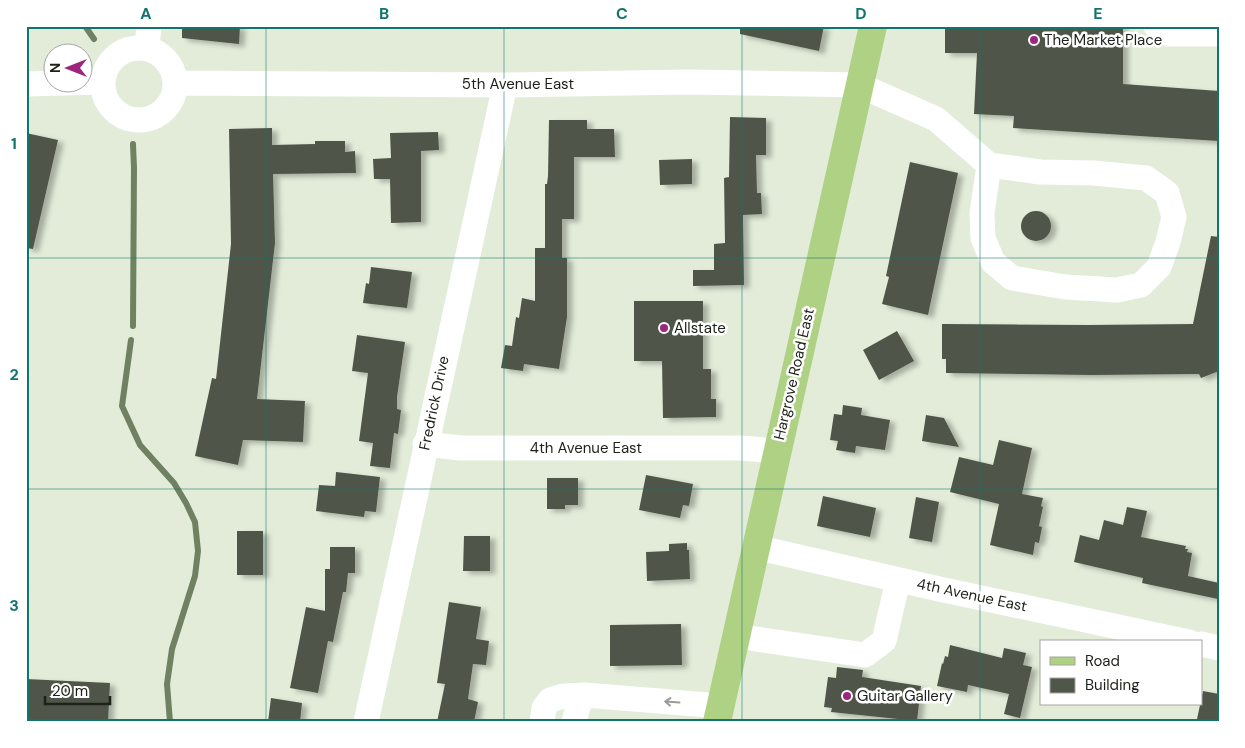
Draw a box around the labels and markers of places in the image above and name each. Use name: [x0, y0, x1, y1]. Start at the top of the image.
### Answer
place label: The Market Place: [1044, 30, 1162, 50]
marker: The Market Place: [1028, 34, 1040, 46]
place label: Allstate: [674, 318, 726, 338]
marker: Allstate: [658, 322, 670, 334]
place label: Guitar Gallery: [857, 686, 953, 706]
marker: Guitar Gallery: [841, 690, 853, 702]

